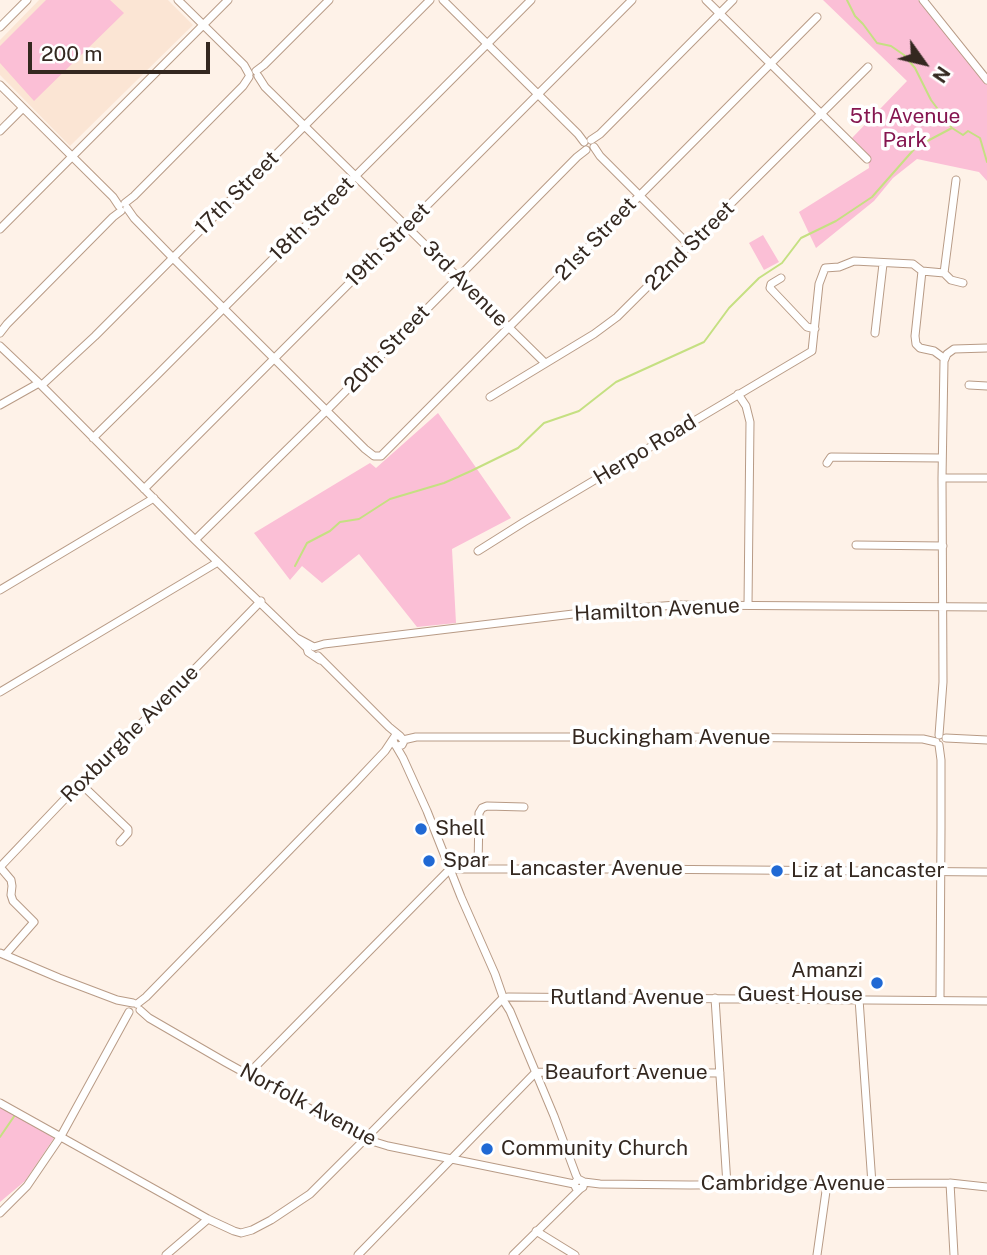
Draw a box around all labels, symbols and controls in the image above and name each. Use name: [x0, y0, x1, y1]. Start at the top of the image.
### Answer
scale bar: [32, 28, 214, 72]
north arrow: [889, 28, 959, 98]
text: 200 m: [41, 41, 102, 66]
text: N: [928, 62, 955, 87]
park label: 5th Avenue Park: [850, 104, 960, 154]
street label: 17th Street: [190, 146, 284, 240]
street label: 18th Street: [265, 172, 359, 266]
street label: 21st Street: [550, 192, 642, 286]
street label: 22nd Street: [640, 196, 740, 296]
street label: 19th Street: [341, 198, 435, 292]
street label: 3rd Avenue: [417, 236, 513, 332]
street label: 20th Street: [339, 300, 435, 398]
street label: Herpo Road: [589, 410, 701, 490]
street label: Hamilton Avenue: [574, 593, 740, 627]
street label: Roxburghe Avenue: [56, 660, 204, 808]
street label: Buckingham Avenue: [572, 725, 770, 751]
place label: Shell: [435, 816, 485, 842]
marker: Shell: [413, 821, 429, 837]
place label: Spar: [443, 848, 489, 874]
marker: Spar: [421, 853, 437, 869]
street label: Lancaster Avenue: [509, 856, 683, 882]
place label: Liz at Lancaster: [791, 858, 945, 884]
marker: Liz at Lancaster: [769, 863, 785, 879]
place label: Amanzi Guest House: [737, 958, 863, 1008]
marker: Amanzi Guest House: [869, 975, 885, 991]
street label: Rutland Avenue: [550, 985, 704, 1011]
street label: Norfolk Avenue: [235, 1058, 381, 1152]
street label: Beaufort Avenue: [544, 1060, 708, 1086]
place label: Community Church: [501, 1136, 688, 1162]
marker: Community Church: [479, 1141, 495, 1157]
street label: Cambridge Avenue: [701, 1171, 885, 1197]

